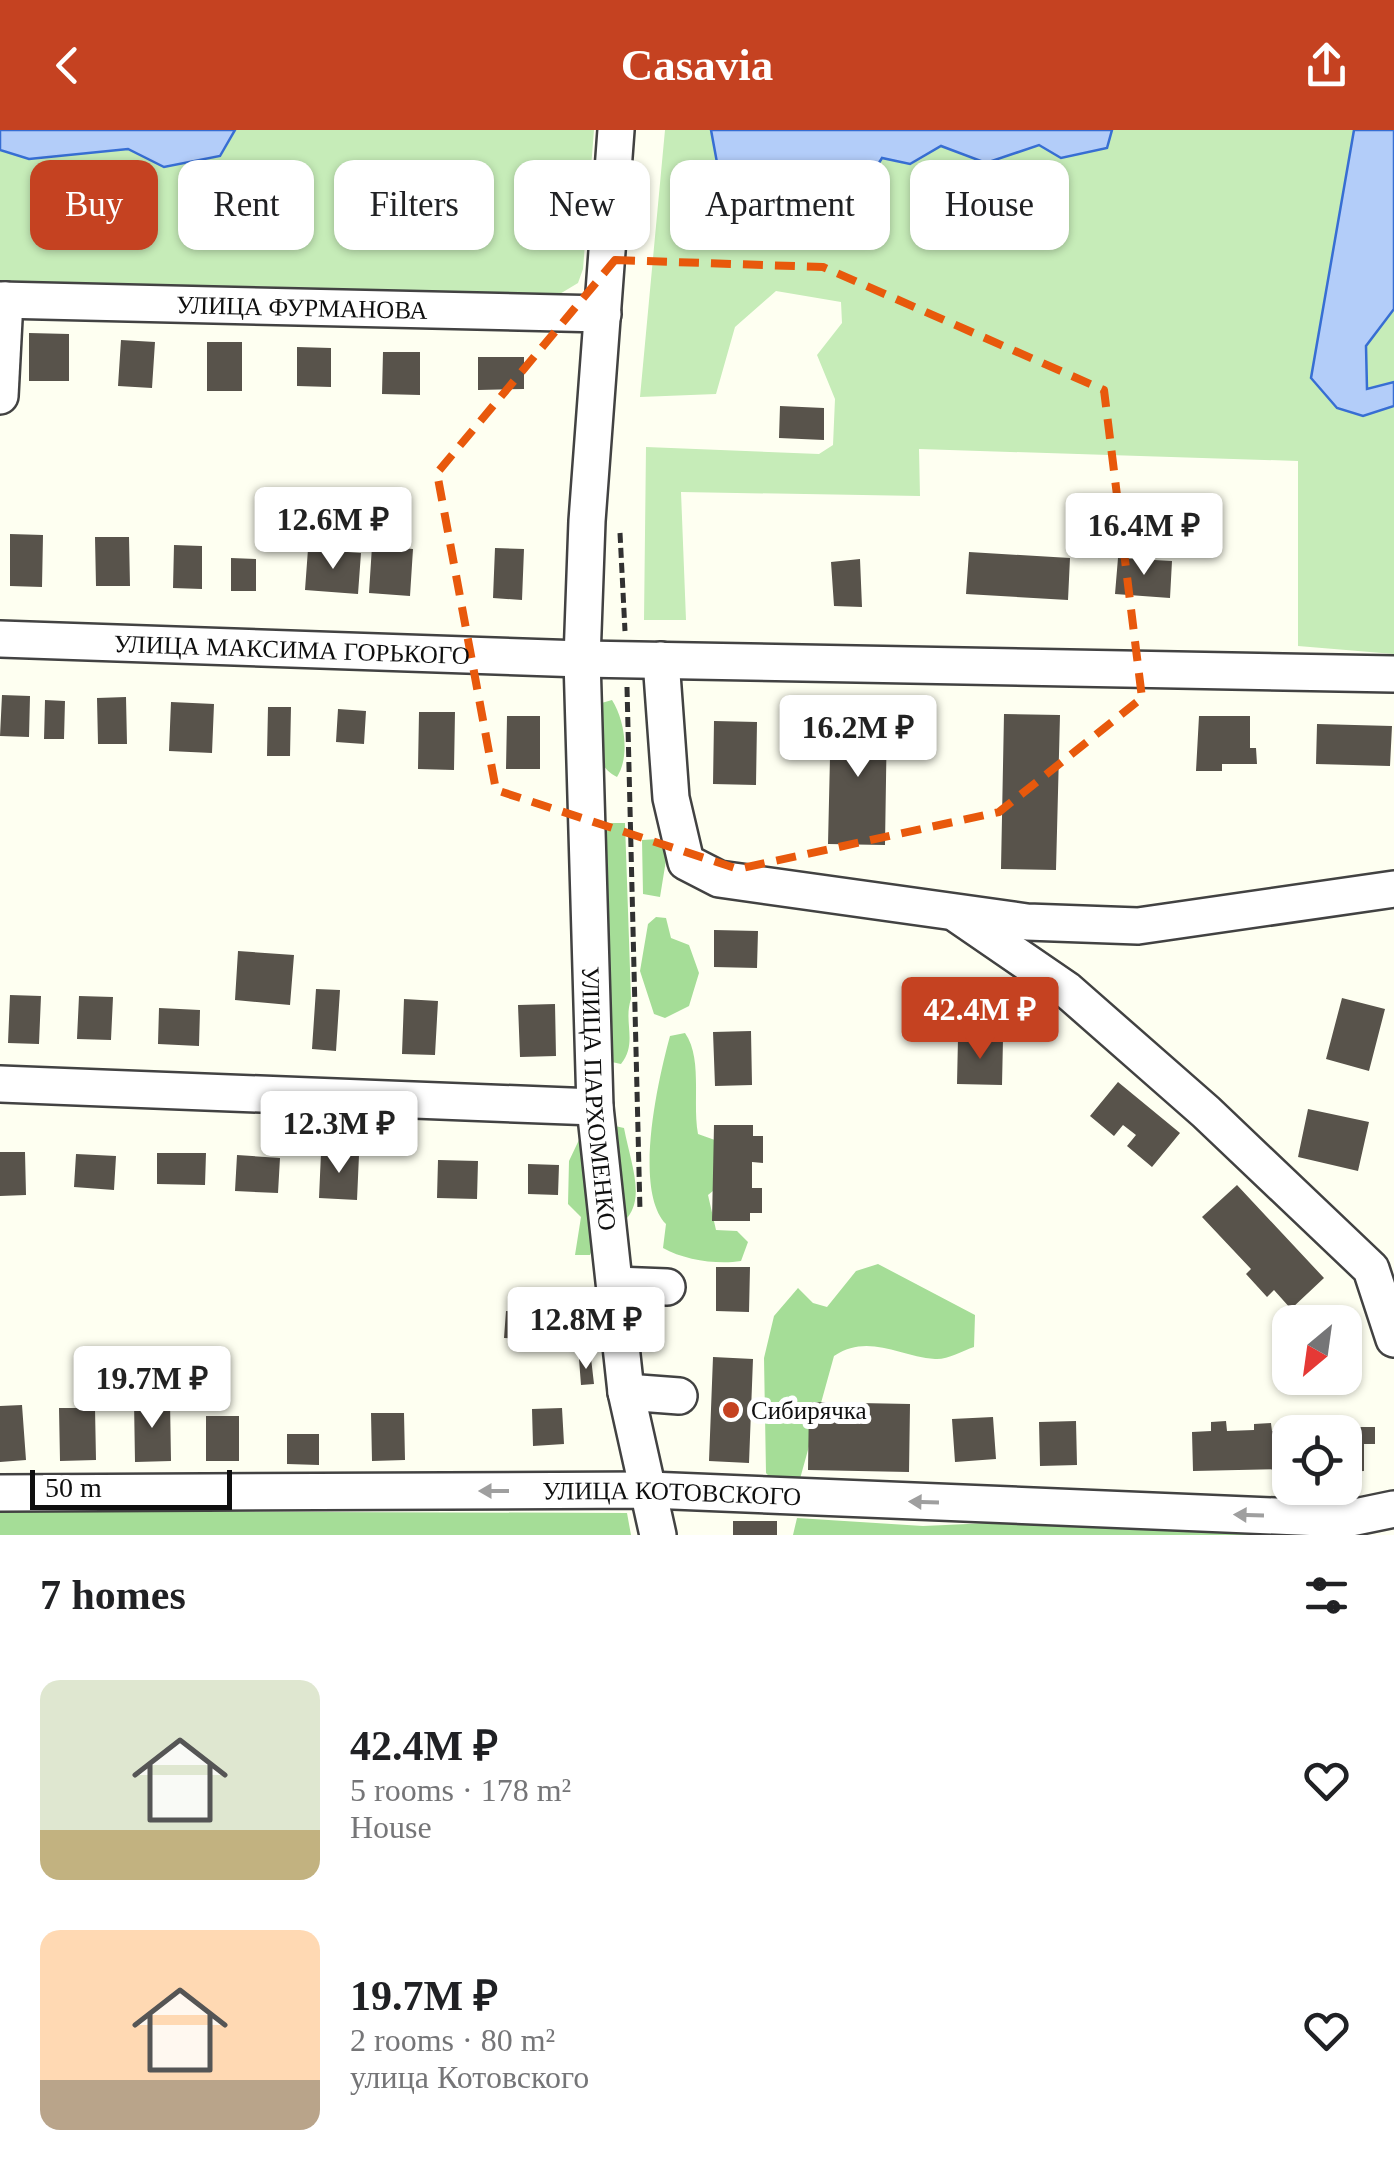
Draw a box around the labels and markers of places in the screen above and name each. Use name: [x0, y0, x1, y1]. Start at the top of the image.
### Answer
pin: 12.6M ₽: [241, 487, 425, 572]
pin: 16.4M ₽: [1052, 493, 1236, 578]
pin: 16.2M ₽: [766, 695, 950, 780]
pin: 42.4M ₽: [888, 977, 1072, 1062]
pin: 12.3M ₽: [247, 1091, 431, 1176]
pin: 12.8M ₽: [494, 1287, 678, 1372]
pin: 19.7M ₽: [60, 1346, 244, 1431]
place label: Сибирячка: [751, 1397, 867, 1424]
marker: Сибирячка: [720, 1399, 742, 1421]

